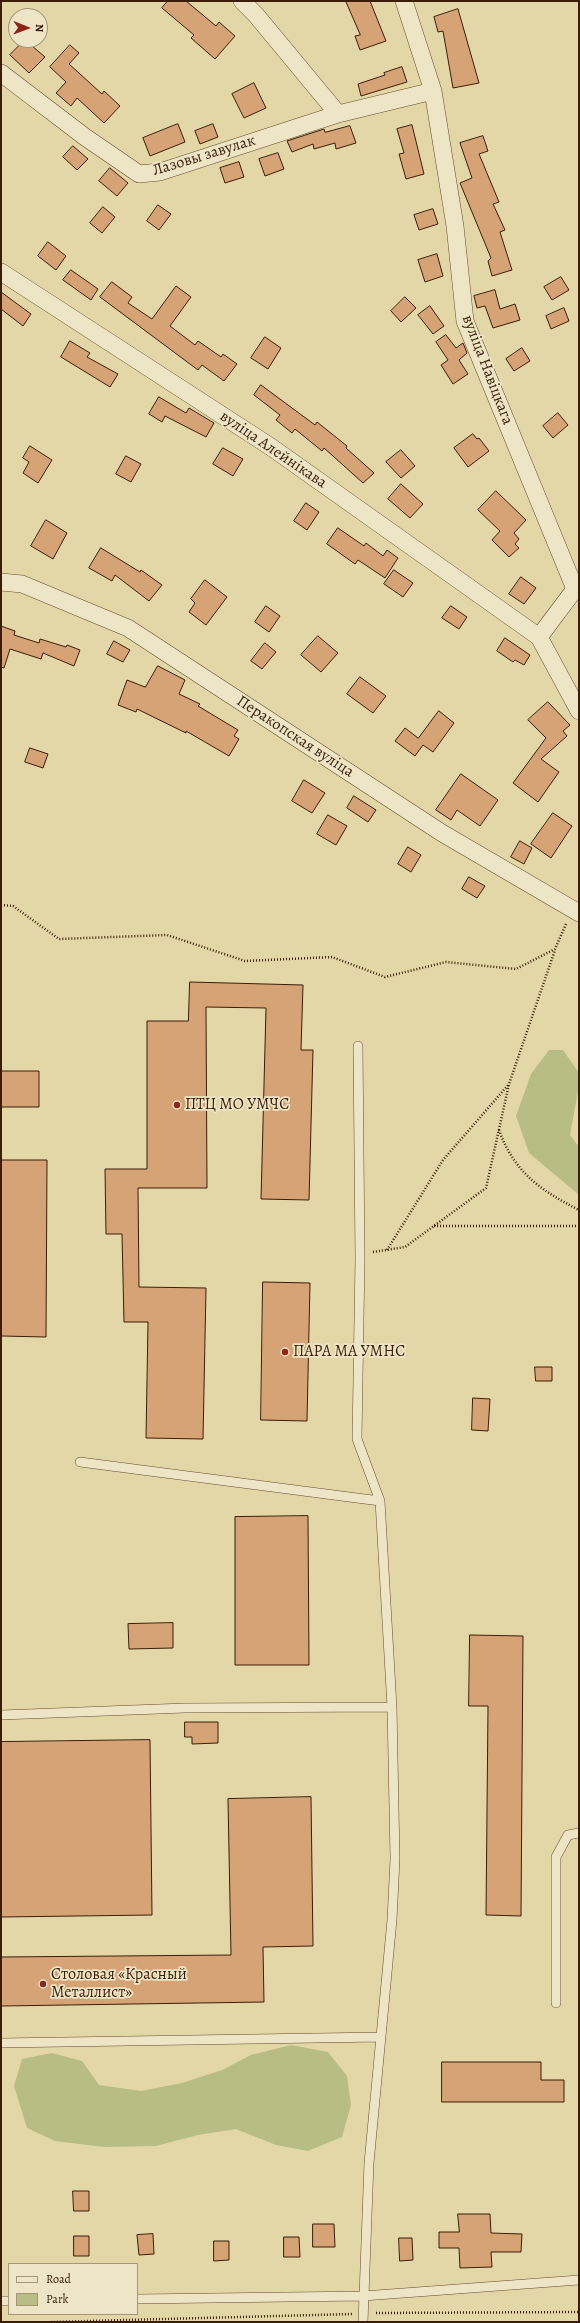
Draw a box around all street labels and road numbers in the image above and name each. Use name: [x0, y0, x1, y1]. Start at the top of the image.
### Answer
street label: Лазовы завулак: [150, 131, 258, 181]
street label: вуліца Навіцкага: [457, 312, 517, 428]
street label: вуліца Алейнікава: [216, 407, 330, 493]
street label: Перакопская вуліца: [233, 692, 357, 782]

